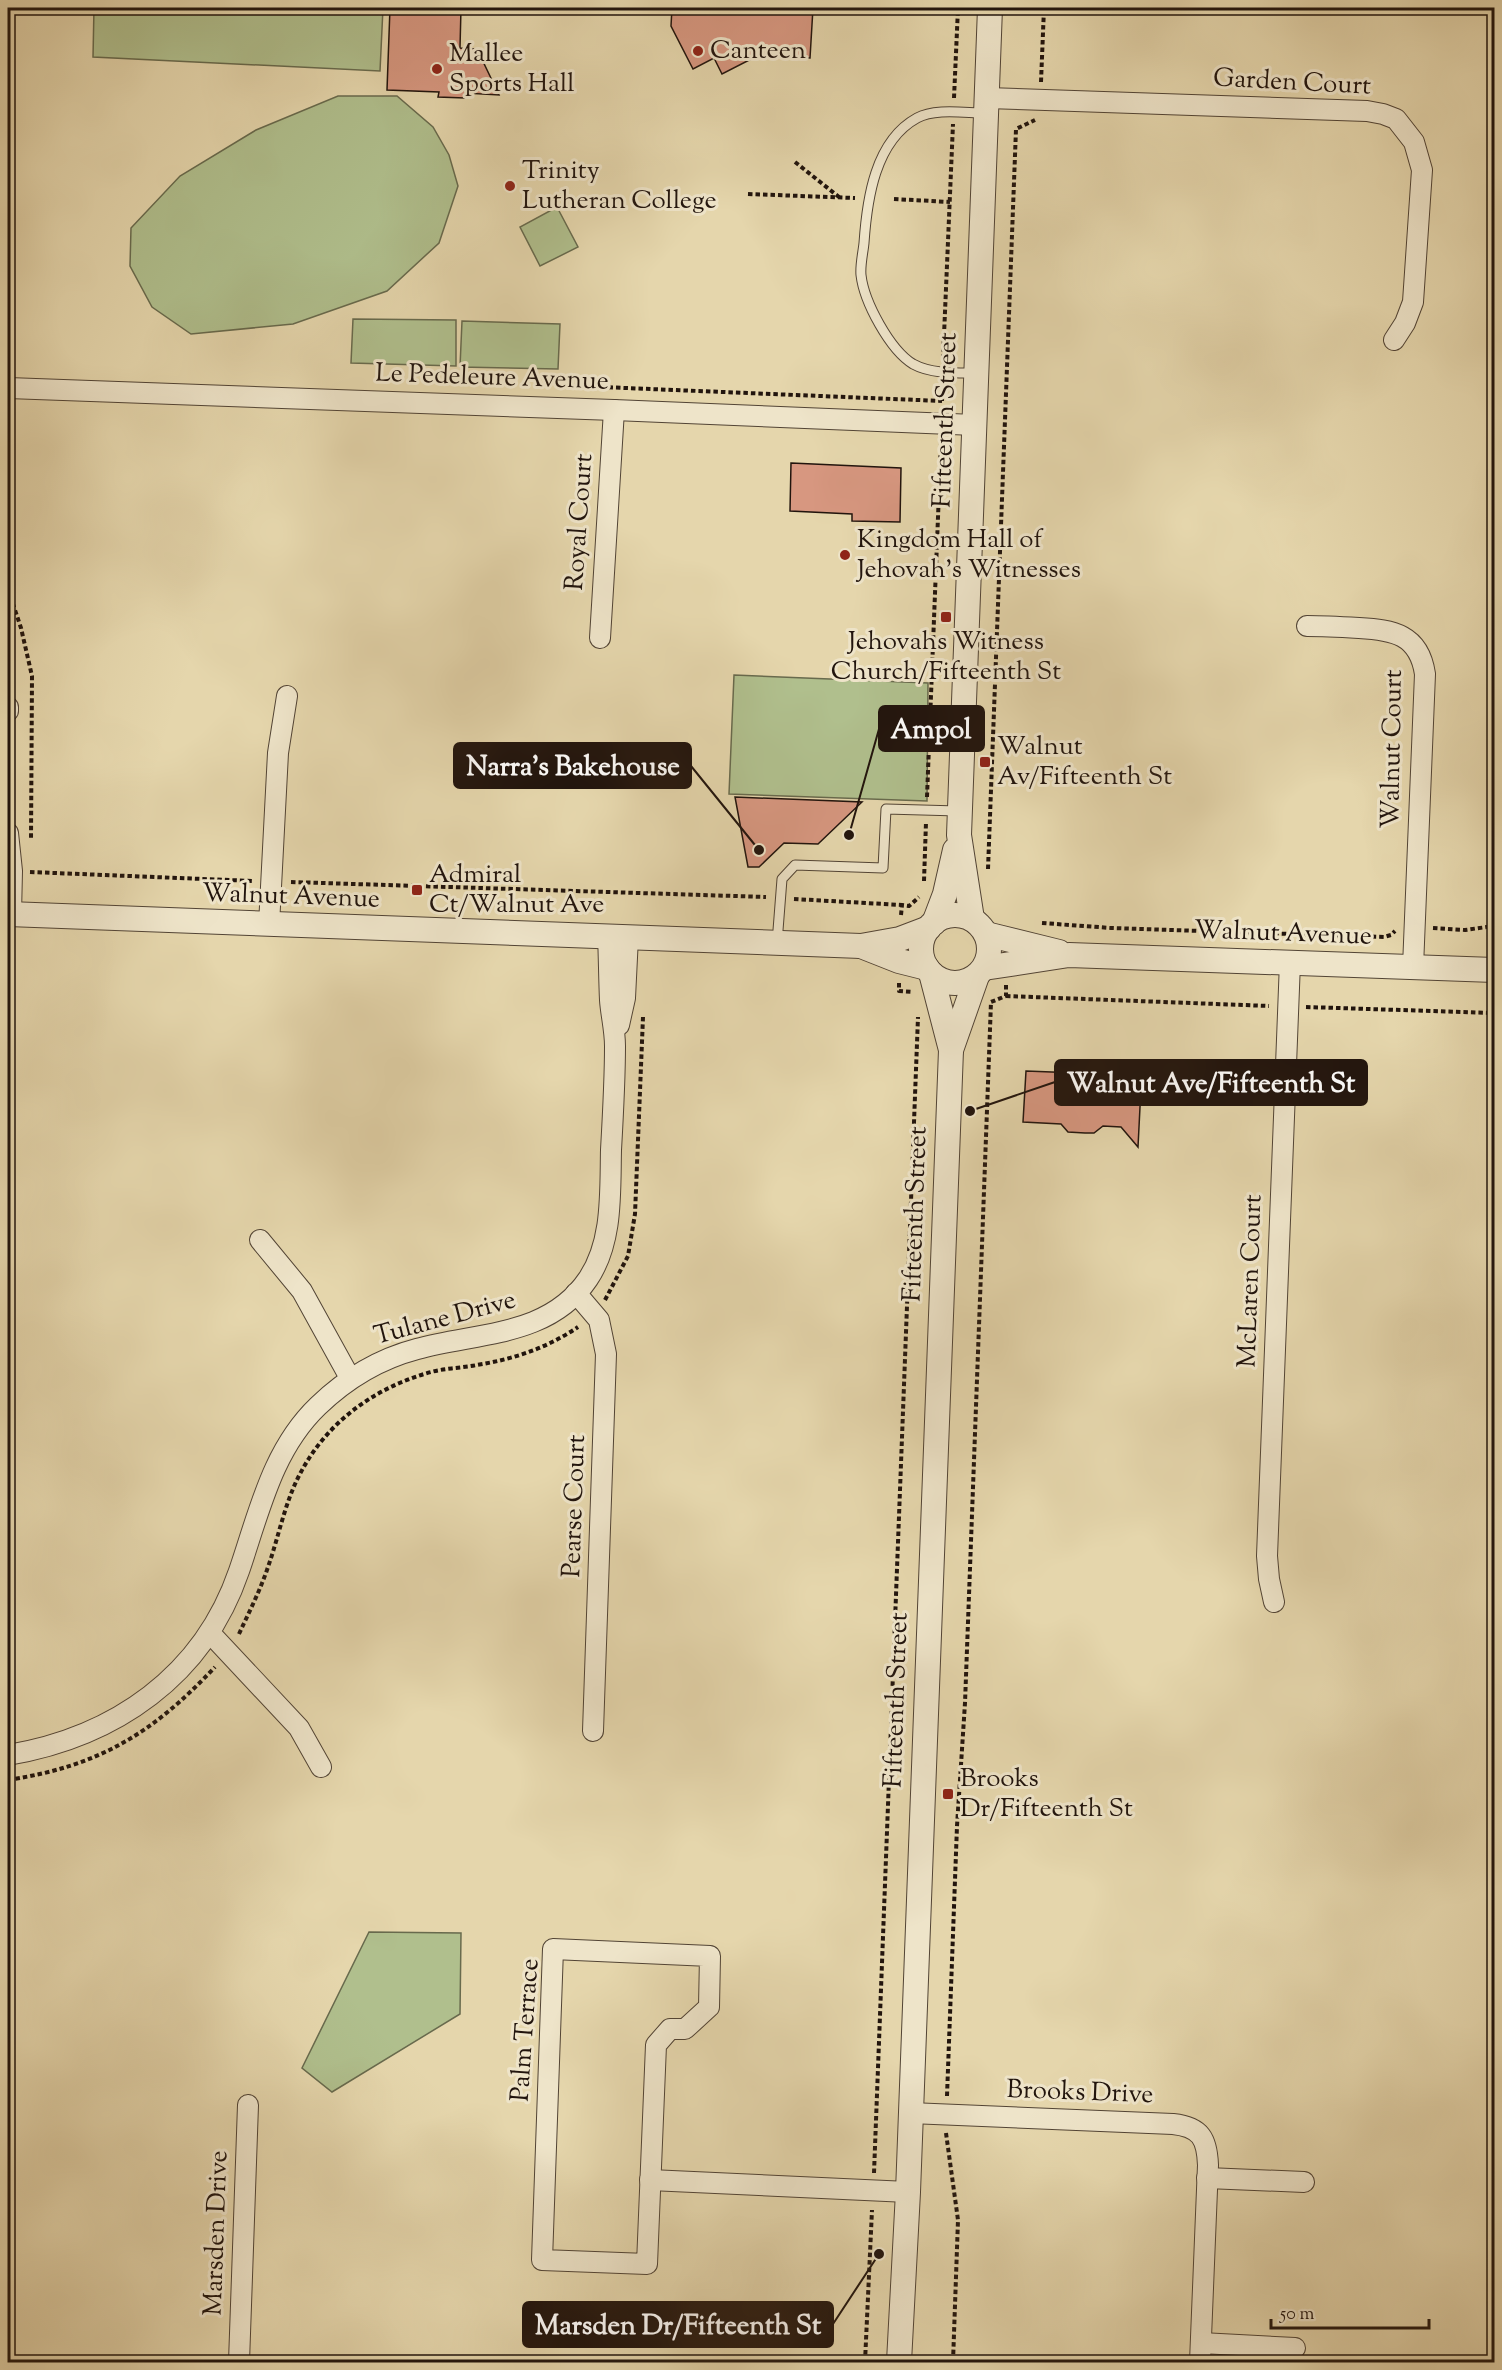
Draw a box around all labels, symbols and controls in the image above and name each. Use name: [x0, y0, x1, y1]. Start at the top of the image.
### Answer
place label: Canteen: [710, 33, 806, 70]
place label: Mallee Sports Hall: [449, 36, 575, 103]
marker: Canteen: [691, 44, 705, 58]
street label: Garden Court: [1212, 60, 1372, 106]
marker: Mallee Sports Hall: [430, 62, 444, 76]
place label: Trinity Lutheran College: [522, 153, 717, 220]
marker: Trinity Lutheran College: [503, 179, 517, 193]
street label: Fifteenth Street: [924, 332, 968, 508]
street label: Le Pedeleure Avenue: [375, 355, 609, 401]
street label: Royal Court: [557, 452, 603, 592]
place label: Kingdom Hall of Jehovah's Witnesses: [855, 522, 1081, 589]
marker: Kingdom Hall of Jehovah's Witnesses: [838, 548, 852, 562]
marker: Jehovahs Witness Church/Fifteenth St: [939, 610, 953, 624]
place label: Jehovahs Witness Church/Fifteenth St: [831, 624, 1061, 691]
street label: Walnut Court: [1373, 669, 1413, 829]
callout: Ampol: [879, 706, 984, 751]
text: Ampol: [890, 712, 972, 751]
place label: Walnut Av/Fifteenth St: [997, 729, 1172, 796]
callout: Narra's Bakehouse: [454, 743, 691, 788]
text: Narra's Bakehouse: [466, 749, 680, 788]
marker: Walnut Av/Fifteenth St: [978, 755, 992, 769]
place label: Admiral Ct/Walnut Ave: [429, 857, 604, 924]
street label: Walnut Avenue: [201, 875, 381, 919]
marker: Admiral Ct/Walnut Ave: [410, 883, 424, 897]
street label: Walnut Avenue: [1193, 912, 1373, 956]
callout: Walnut Ave/Fifteenth St: [1055, 1060, 1367, 1105]
text: Walnut Ave/Fifteenth St: [1067, 1066, 1356, 1105]
street label: Fifteenth Street: [894, 1126, 938, 1302]
street label: McLaren Court: [1229, 1194, 1273, 1368]
street label: Tulane Drive: [370, 1282, 520, 1356]
street label: Pearse Court: [554, 1434, 596, 1578]
street label: Fifteenth Street: [875, 1612, 919, 1788]
place label: Brooks Dr/Fifteenth St: [960, 1761, 1133, 1828]
marker: Brooks Dr/Fifteenth St: [941, 1787, 955, 1801]
street label: Palm Terrace: [503, 1957, 549, 2103]
street label: Brooks Drive: [1006, 2072, 1154, 2114]
street label: Marsden Drive: [196, 2150, 238, 2316]
scale bar: [1271, 2292, 1428, 2330]
callout: Marsden Dr/Fifteenth St: [523, 2302, 833, 2347]
text: 50 m: [1279, 2302, 1315, 2328]
text: Marsden Dr/Fifteenth St: [535, 2308, 822, 2347]

